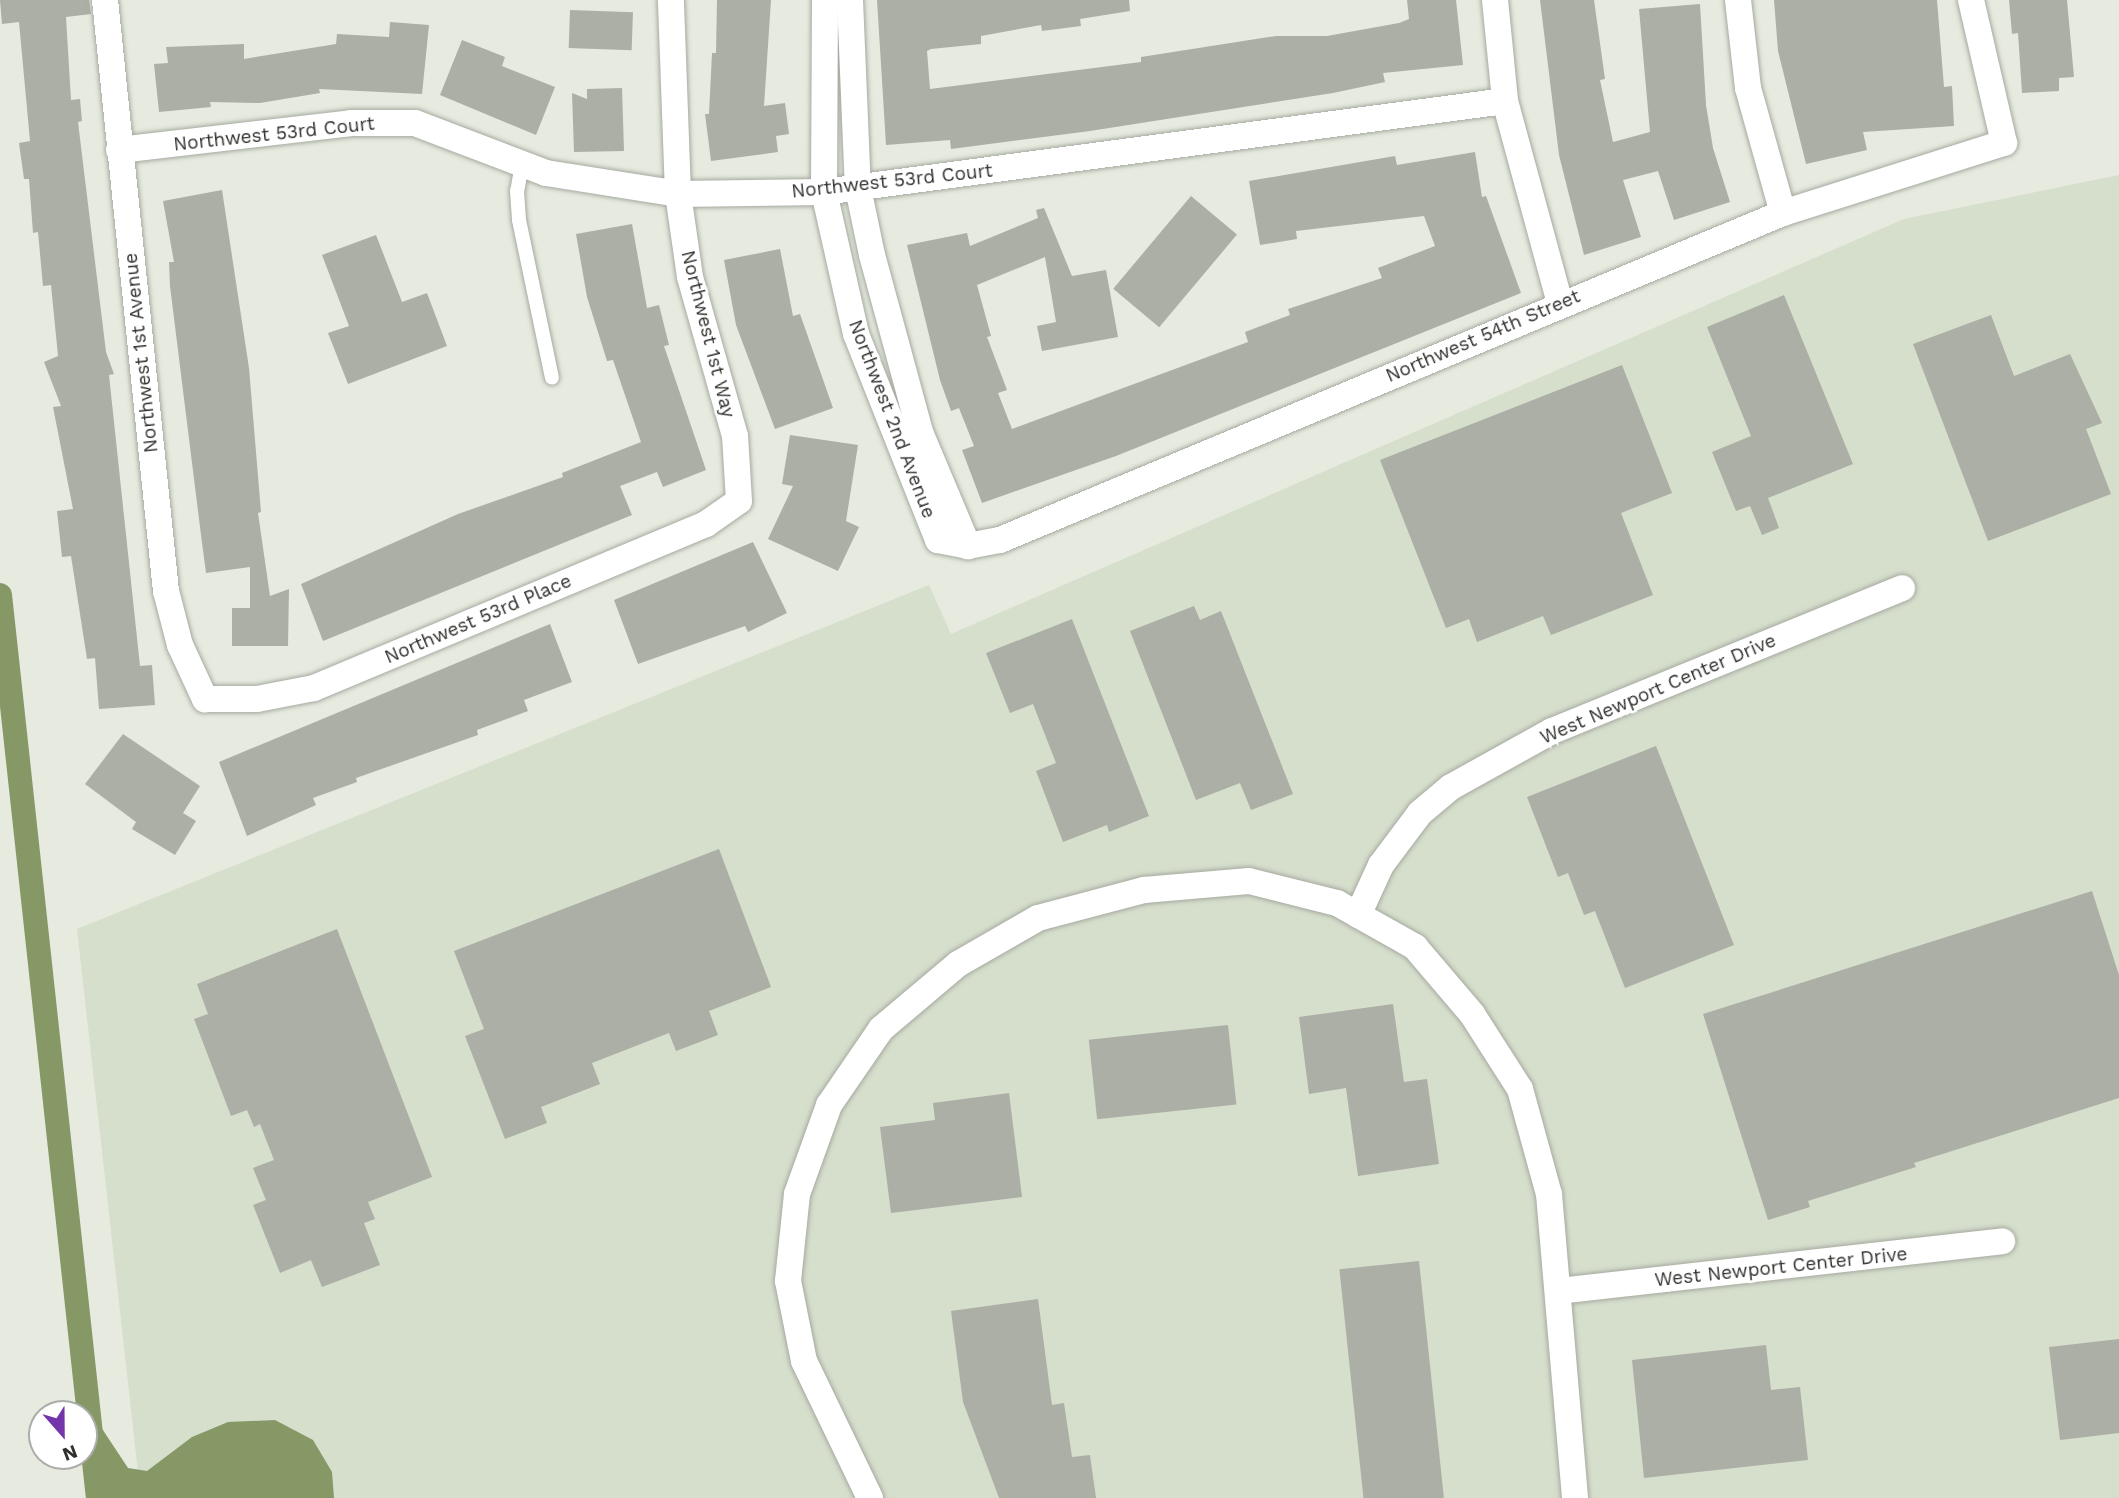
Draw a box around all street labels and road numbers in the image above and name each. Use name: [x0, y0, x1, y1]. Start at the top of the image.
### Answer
street label: Northwest 53rd Court: [172, 112, 376, 156]
street label: Northwest 53rd Court: [790, 159, 994, 203]
street label: Northwest 1st Way: [676, 248, 740, 420]
street label: Northwest 1st Avenue: [119, 251, 163, 455]
street label: Northwest 54th Street: [1382, 285, 1584, 387]
street label: Northwest 2nd Avenue: [843, 316, 941, 522]
street label: Northwest 53rd Place: [381, 569, 575, 669]
street label: West Newport Center Drive: [1536, 629, 1780, 749]
street label: West Newport Center Drive: [1653, 1242, 1909, 1292]

